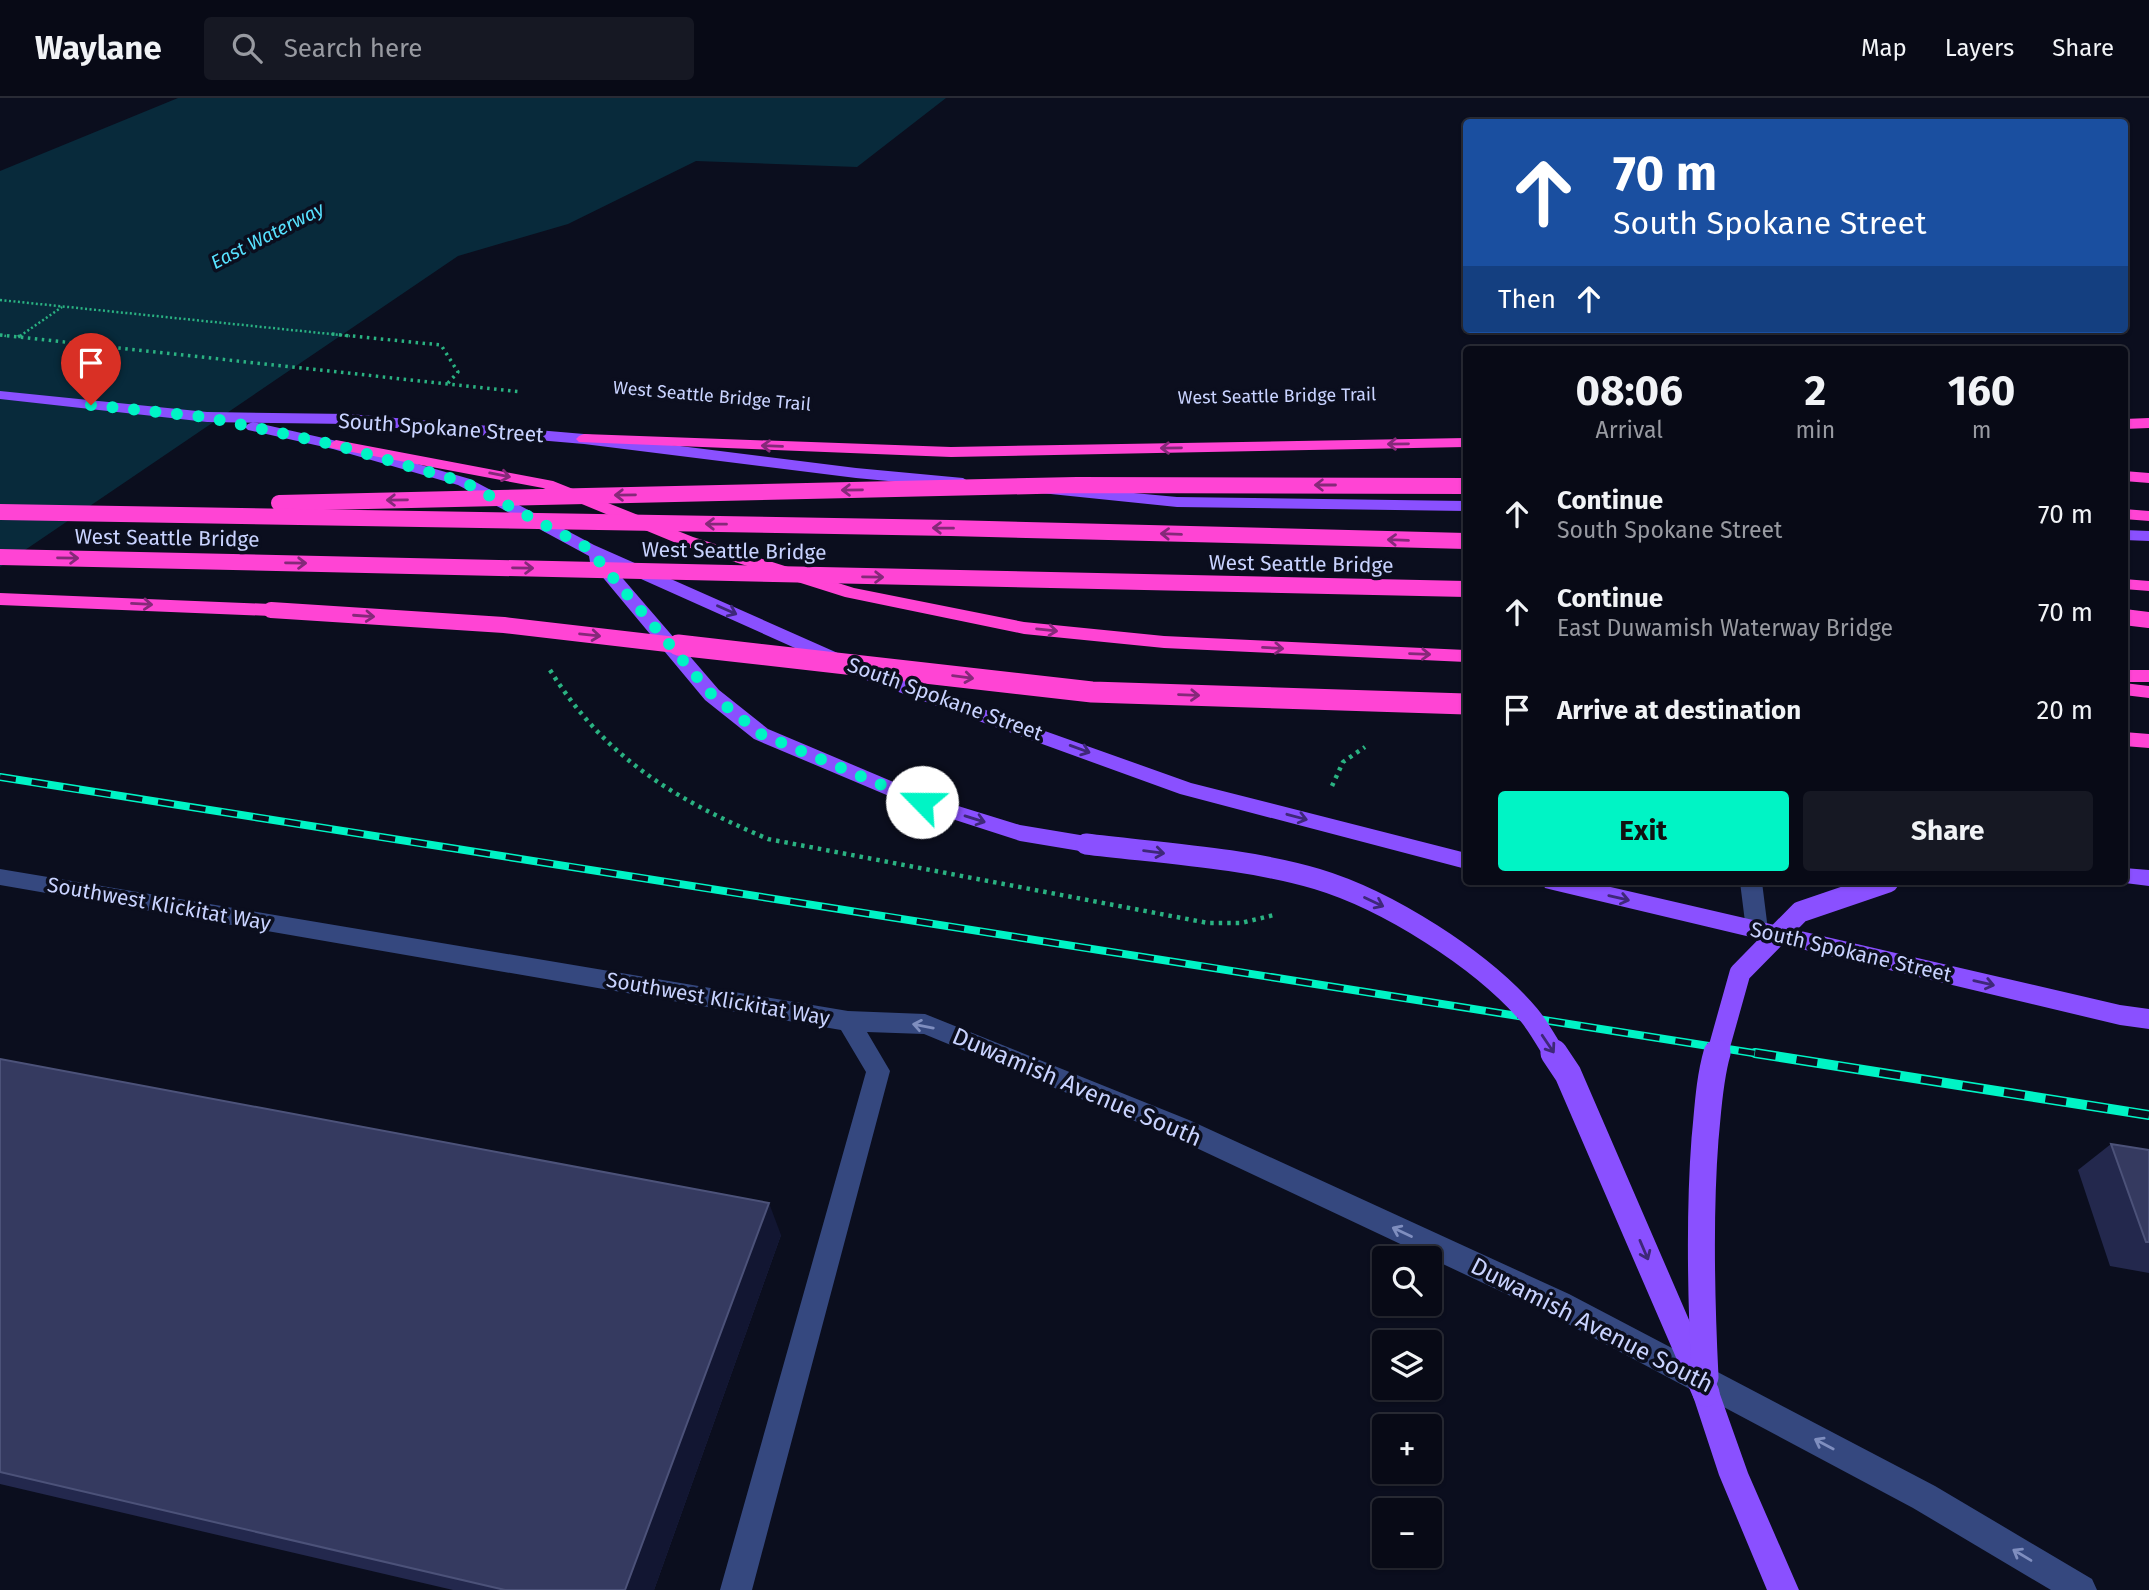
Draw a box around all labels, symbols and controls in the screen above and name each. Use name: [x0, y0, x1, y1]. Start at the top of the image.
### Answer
search box: [204, 17, 694, 80]
text: Waylane: [35, 28, 162, 68]
icon: search: [228, 29, 266, 67]
text: Search here: [284, 33, 423, 64]
text: Map: [1861, 34, 1907, 62]
text: Layers: [1945, 34, 2014, 62]
text: Share: [2052, 34, 2114, 62]
text: 70 m: [1613, 144, 1717, 203]
icon: ahead: [1498, 147, 1589, 238]
water label: East Waterway: [207, 197, 328, 274]
text: South Spokane Street: [1613, 204, 1926, 242]
icon: ahead: [1570, 280, 1608, 318]
text: Then: [1498, 284, 1556, 315]
pin: [61, 333, 121, 405]
icon: arrive: [72, 344, 110, 382]
text: 08:06: [1576, 366, 1683, 416]
text: 2: [1804, 366, 1826, 416]
text: 160: [1948, 366, 2015, 416]
street label: West Seattle Bridge Trail: [612, 376, 812, 416]
street label: West Seattle Bridge Trail: [1178, 383, 1376, 409]
street label: South Spokane Street: [337, 408, 545, 448]
text: Arrival: [1596, 416, 1663, 444]
text: min: [1795, 416, 1835, 444]
text: m: [1972, 416, 1991, 444]
one-way arrow: [1387, 438, 1410, 451]
one-way arrow: [761, 439, 784, 452]
one-way arrow: [1160, 442, 1183, 455]
one-way arrow: [488, 469, 511, 483]
one-way arrow: [1314, 478, 1337, 492]
one-way arrow: [841, 483, 864, 496]
text: Continue: [1557, 485, 1663, 516]
one-way arrow: [614, 488, 637, 501]
one-way arrow: [386, 493, 409, 507]
icon: ahead: [1498, 495, 1536, 533]
text: 70 m: [2038, 499, 2093, 530]
text: South Spokane Street: [1557, 516, 1782, 544]
one-way arrow: [705, 517, 728, 531]
one-way arrow: [932, 521, 955, 534]
street label: West Seattle Bridge: [74, 523, 260, 553]
one-way arrow: [1160, 527, 1183, 540]
one-way arrow: [1387, 533, 1410, 546]
street label: West Seattle Bridge: [641, 536, 827, 566]
street label: West Seattle Bridge: [1208, 549, 1394, 579]
one-way arrow: [56, 552, 79, 565]
one-way arrow: [284, 557, 307, 570]
one-way arrow: [511, 562, 534, 575]
one-way arrow: [861, 570, 884, 583]
text: Continue: [1557, 583, 1663, 614]
icon: ahead: [1498, 593, 1536, 631]
text: 70 m: [2038, 597, 2093, 628]
one-way arrow: [130, 598, 153, 611]
one-way arrow: [715, 604, 737, 617]
one-way arrow: [352, 610, 374, 623]
text: East Duwamish Waterway Bridge: [1557, 614, 1893, 642]
one-way arrow: [1035, 624, 1058, 637]
one-way arrow: [579, 628, 601, 641]
one-way arrow: [1262, 641, 1285, 654]
one-way arrow: [1408, 648, 1431, 661]
street label: South Spokane Street: [844, 652, 1046, 747]
one-way arrow: [951, 670, 973, 683]
one-way arrow: [1177, 688, 1200, 701]
icon: arrive: [1498, 691, 1536, 729]
text: Arrive at destination: [1557, 695, 1801, 726]
text: 20 m: [2036, 695, 2093, 726]
one-way arrow: [1068, 744, 1090, 756]
position arrow: [885, 765, 959, 839]
button: Exit: [1498, 791, 1789, 871]
button: Share: [1803, 791, 2093, 871]
one-way arrow: [1285, 811, 1308, 824]
one-way arrow: [964, 813, 986, 826]
one-way arrow: [1142, 846, 1165, 859]
street label: Southwest Klickitat Way: [45, 872, 273, 937]
one-way arrow: [1607, 891, 1630, 905]
one-way arrow: [1363, 896, 1384, 910]
street label: South Spokane Street: [1748, 916, 1955, 988]
street label: Southwest Klickitat Way: [604, 967, 832, 1032]
one-way arrow: [1972, 977, 1995, 990]
one-way arrow: [912, 1019, 935, 1032]
street label: Duwamish Avenue South: [948, 1022, 1206, 1152]
one-way arrow: [1542, 1034, 1556, 1054]
one-way arrow: [1392, 1224, 1413, 1238]
one-way arrow: [1638, 1239, 1651, 1260]
map controls: [1372, 1246, 1442, 1568]
button: search: [1372, 1246, 1442, 1316]
street label: Duwamish Avenue South: [1466, 1252, 1718, 1398]
button: layers: [1372, 1330, 1442, 1400]
button: +: [1372, 1414, 1442, 1484]
one-way arrow: [1814, 1437, 1835, 1451]
button: −: [1372, 1498, 1442, 1568]
one-way arrow: [2013, 1548, 2033, 1562]

